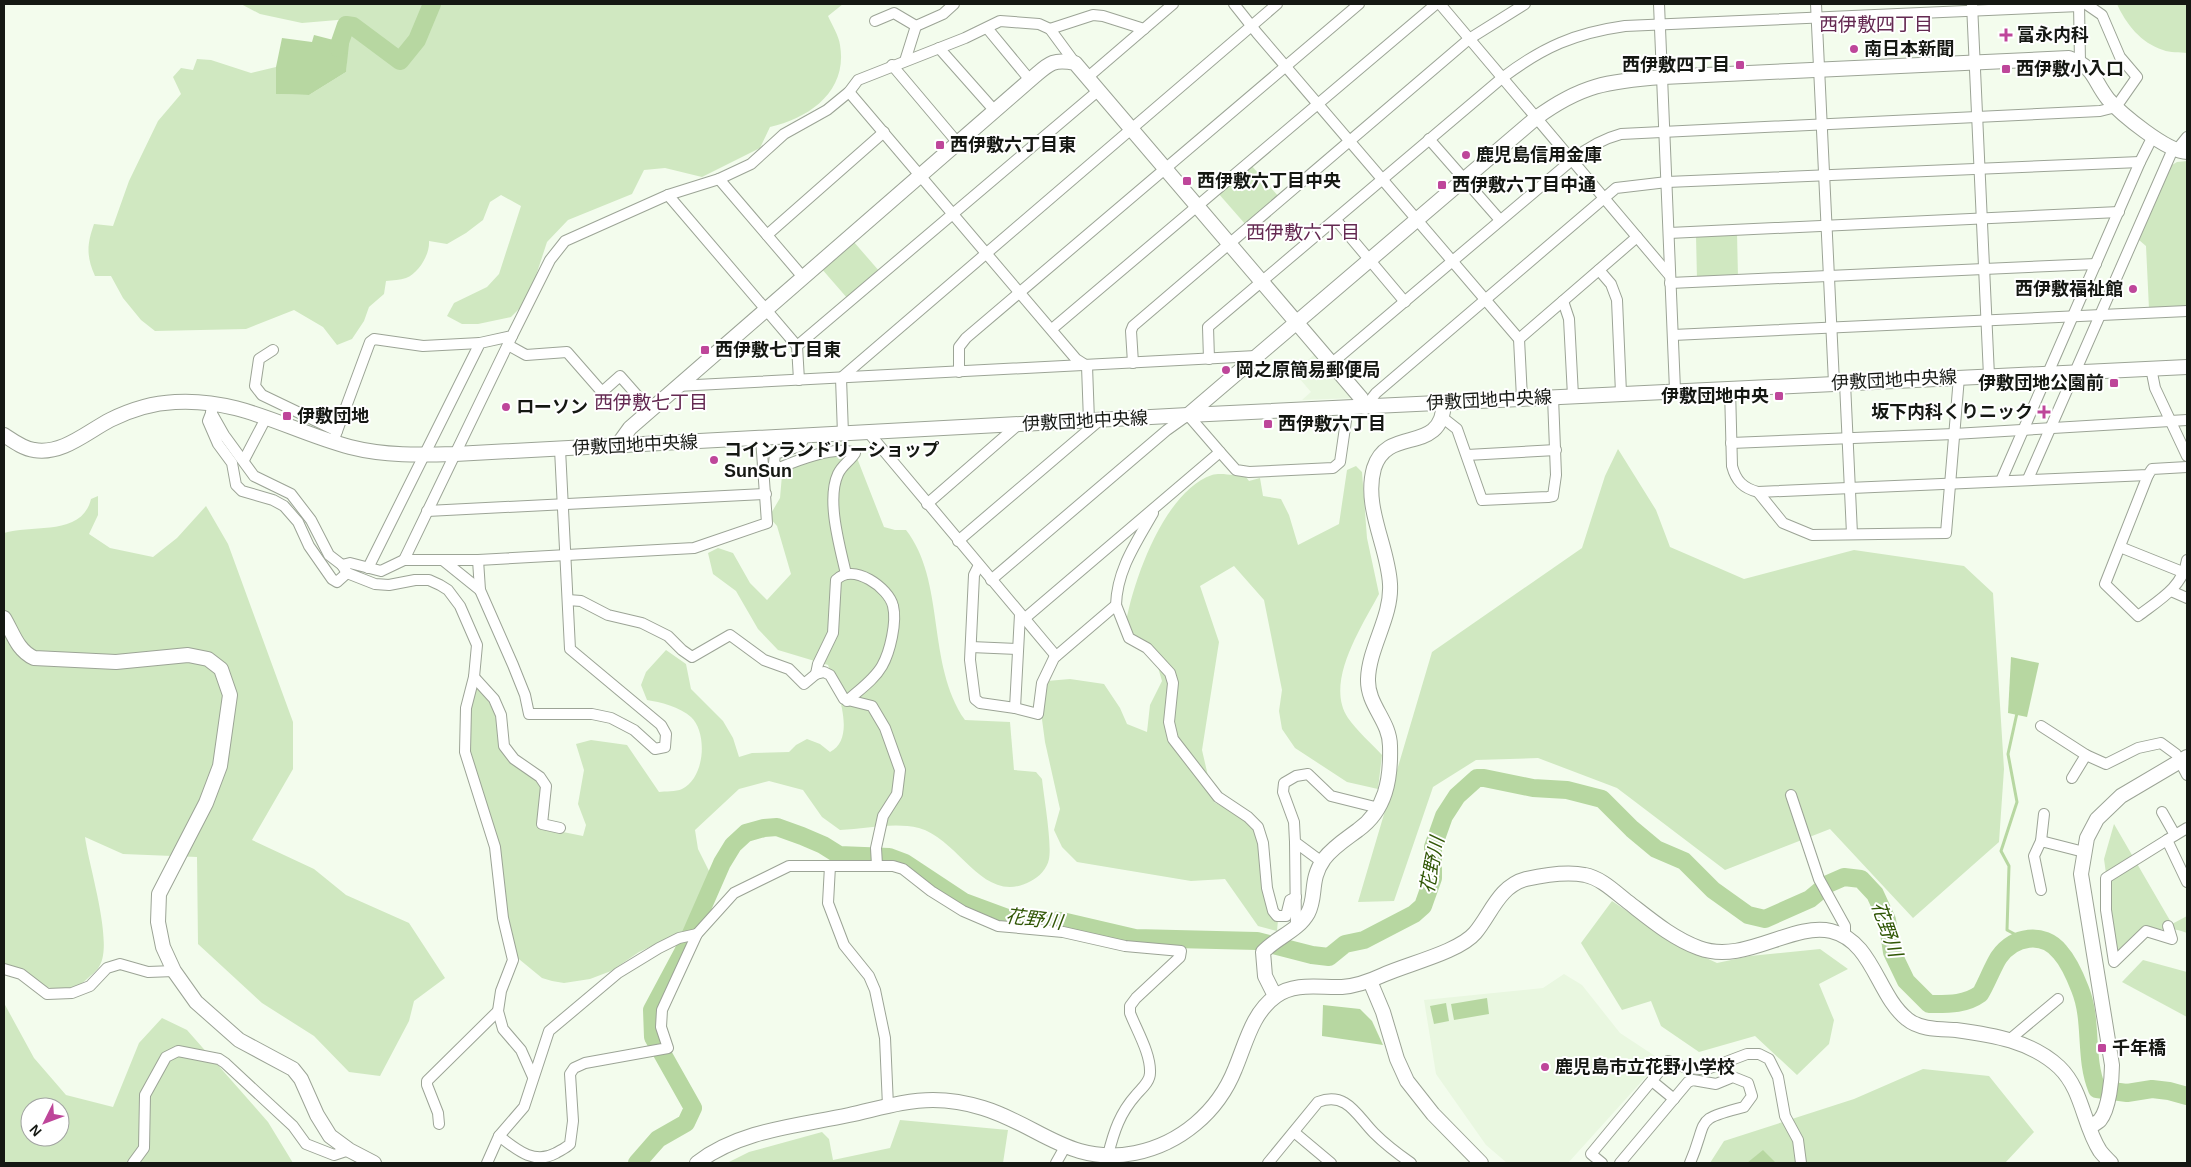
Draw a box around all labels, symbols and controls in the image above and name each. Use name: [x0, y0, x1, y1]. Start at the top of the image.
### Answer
district label: 西伊敷四丁目: [1819, 14, 1933, 35]
place label: 冨永内科: [2017, 25, 2089, 45]
marker: 冨永内科: [1999, 28, 2013, 42]
place label: 南日本新聞: [1864, 39, 1954, 59]
marker: 南日本新聞: [1848, 43, 1860, 55]
place label: 西伊敷四丁目: [1622, 55, 1730, 75]
marker: 西伊敷四丁目: [1734, 59, 1746, 71]
place label: 西伊敷小入口: [2016, 59, 2124, 79]
marker: 西伊敷小入口: [2000, 63, 2012, 75]
place label: 西伊敷六丁目東: [950, 135, 1076, 155]
marker: 西伊敷六丁目東: [934, 139, 946, 151]
place label: 鹿児島信用金庫: [1476, 145, 1602, 165]
marker: 鹿児島信用金庫: [1460, 149, 1472, 161]
place label: 西伊敷六丁目中央: [1197, 171, 1341, 191]
marker: 西伊敷六丁目中央: [1181, 175, 1193, 187]
place label: 西伊敷六丁目中通: [1452, 175, 1596, 195]
marker: 西伊敷六丁目中通: [1436, 179, 1448, 191]
district label: 西伊敷六丁目: [1246, 222, 1360, 243]
place label: 西伊敷福祉館: [2015, 279, 2123, 299]
marker: 西伊敷福祉館: [2127, 283, 2139, 295]
place label: 西伊敷七丁目東: [715, 340, 841, 360]
marker: 西伊敷七丁目東: [699, 344, 711, 356]
place label: 岡之原簡易郵便局: [1236, 360, 1380, 380]
marker: 岡之原簡易郵便局: [1220, 364, 1232, 376]
street label: 伊敷団地中央線: [1831, 367, 1957, 393]
place label: 伊敷団地公園前: [1978, 373, 2104, 393]
marker: 伊敷団地公園前: [2108, 377, 2120, 389]
place label: 伊敷団地中央: [1661, 386, 1769, 406]
street label: 伊敷団地中央線: [1426, 387, 1552, 413]
marker: 伊敷団地中央: [1773, 390, 1785, 402]
district label: 西伊敷七丁目: [594, 392, 708, 413]
place label: ローソン: [516, 397, 588, 417]
marker: ローソン: [500, 401, 512, 413]
place label: 坂下内科くりニック: [1871, 402, 2033, 422]
marker: 坂下内科くりニック: [2037, 405, 2051, 419]
place label: 伊敷団地: [297, 406, 369, 426]
street label: 伊敷団地中央線: [1022, 408, 1148, 434]
marker: 伊敷団地: [281, 410, 293, 422]
place label: 西伊敷六丁目: [1278, 414, 1386, 434]
marker: 西伊敷六丁目: [1262, 418, 1274, 430]
street label: 伊敷団地中央線: [572, 432, 698, 458]
place label: コインランドリーショップ SunSun: [724, 440, 940, 481]
marker: コインランドリーショップ SunSun: [708, 454, 720, 466]
water label: 花野川: [1416, 833, 1448, 895]
water label: 花野川: [1868, 899, 1907, 961]
water label: 花野川: [1004, 905, 1066, 933]
place label: 千年橋: [2112, 1038, 2166, 1058]
marker: 千年橋: [2096, 1042, 2108, 1054]
place label: 鹿児島市立花野小学校: [1555, 1057, 1735, 1077]
marker: 鹿児島市立花野小学校: [1539, 1061, 1551, 1073]
north arrow: [20, 1097, 70, 1147]
text: N: [26, 1122, 45, 1140]

